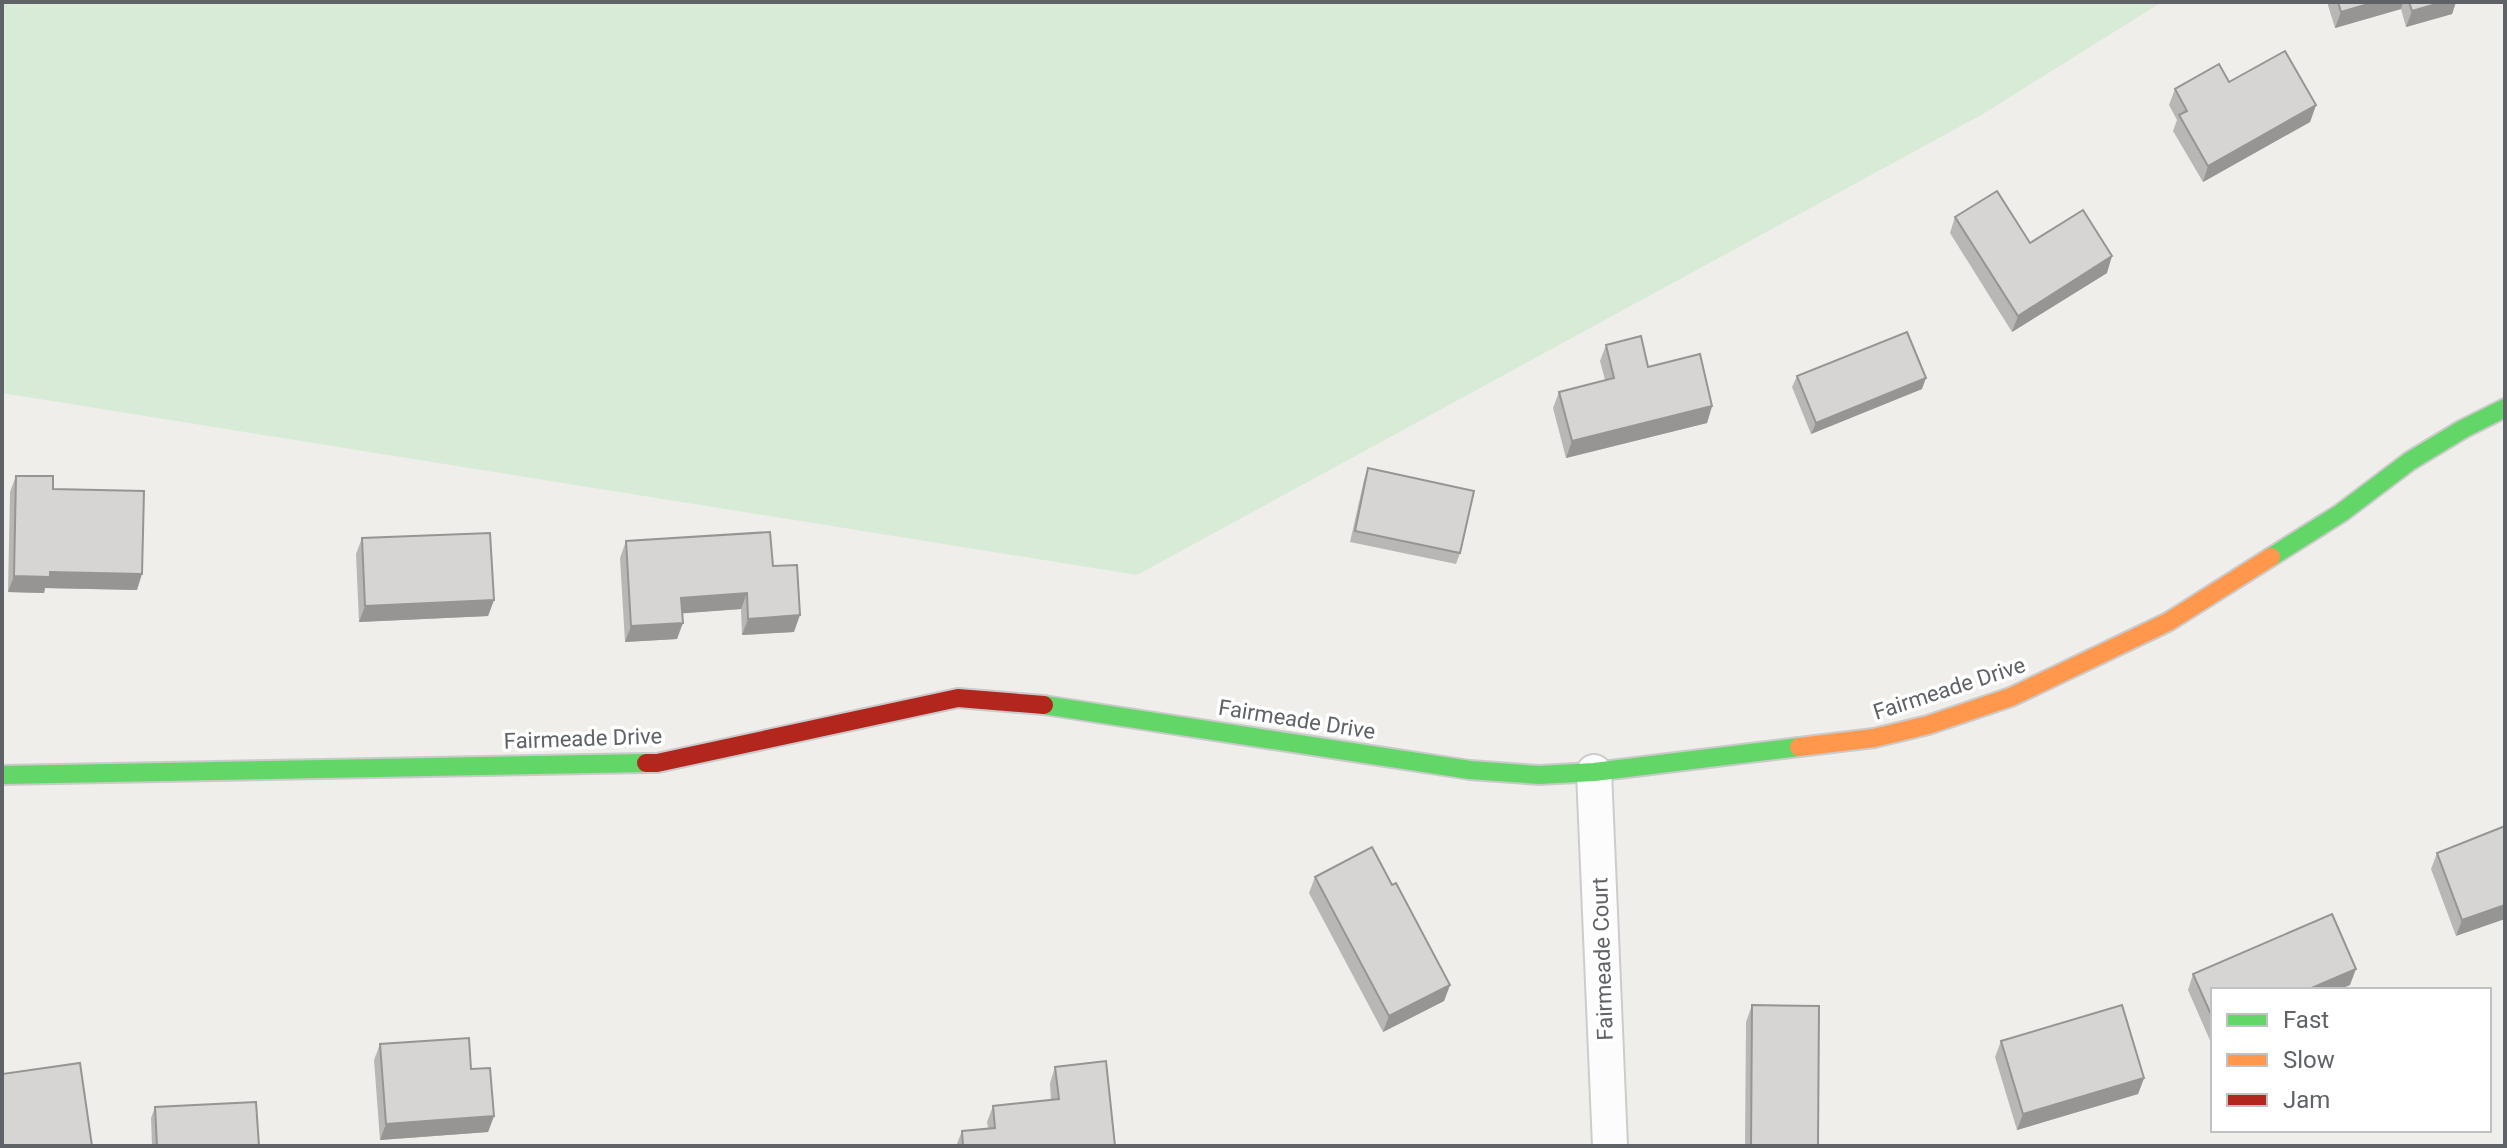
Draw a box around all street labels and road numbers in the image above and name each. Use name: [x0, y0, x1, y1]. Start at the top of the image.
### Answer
street label: Fairmeade Drive: [1870, 652, 2028, 725]
street label: Fairmeade Drive: [1217, 695, 1377, 744]
street label: Fairmeade Drive: [503, 723, 663, 754]
street label: Fairmeade Court: [1587, 877, 1618, 1041]

